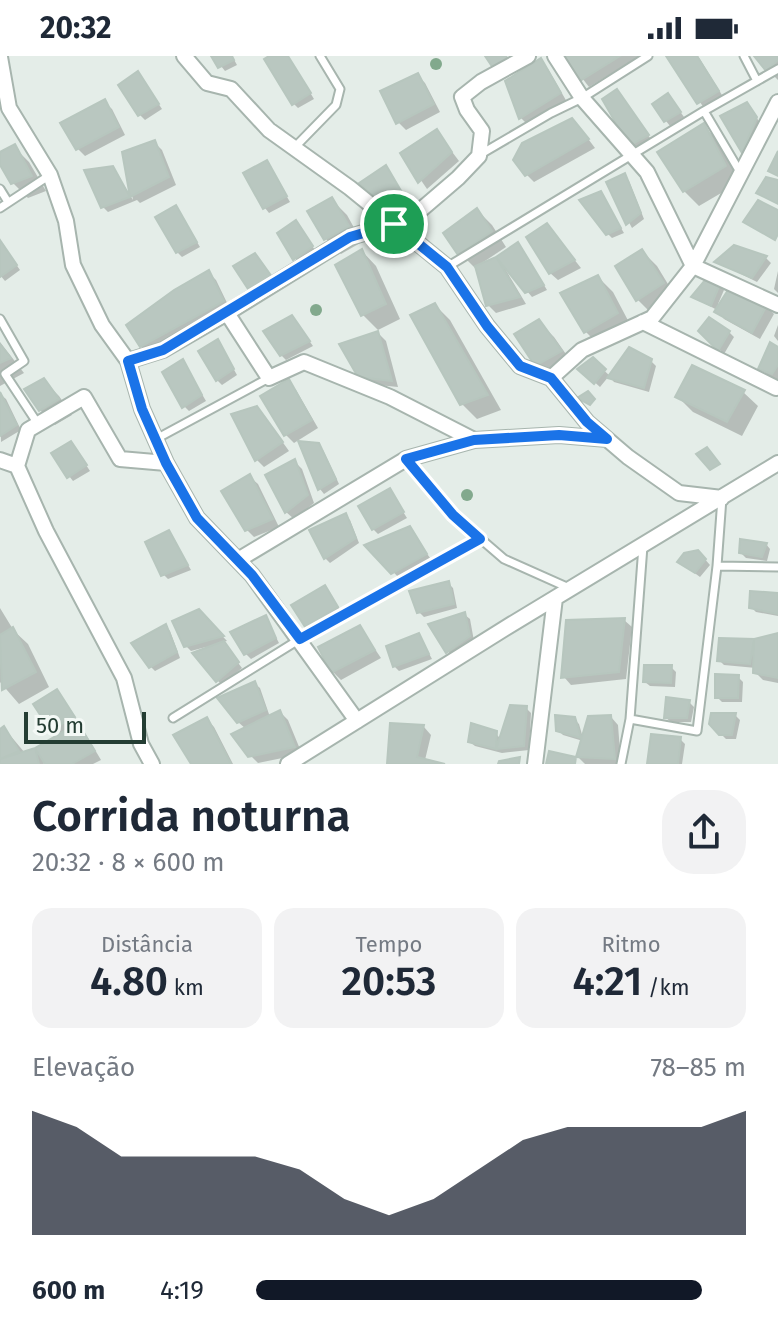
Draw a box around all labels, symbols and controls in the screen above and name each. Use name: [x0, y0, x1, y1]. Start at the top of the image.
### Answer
text: 20:32: [40, 10, 112, 46]
pin: [360, 190, 428, 258]
icon: arrive: [372, 202, 416, 246]
scale bar: [24, 708, 146, 744]
text: 50 m: [36, 712, 84, 739]
text: Corrida noturna: [32, 790, 351, 843]
button: share: [662, 790, 746, 874]
text: 20:32 · 8 × 600 m: [32, 847, 225, 878]
text: Distância: [101, 931, 193, 958]
text: Tempo: [356, 931, 422, 958]
text: Ritmo: [601, 931, 661, 958]
text: 4.80: [90, 958, 168, 1006]
text: 20:53: [342, 958, 436, 1006]
text: 4:21: [572, 958, 642, 1006]
text: km: [168, 974, 204, 1001]
text: /km: [642, 974, 690, 1001]
text: Elevação: [32, 1052, 135, 1083]
text: 78–85 m: [651, 1052, 746, 1083]
text: 600 m: [32, 1275, 105, 1306]
text: 4:19: [160, 1275, 204, 1306]

